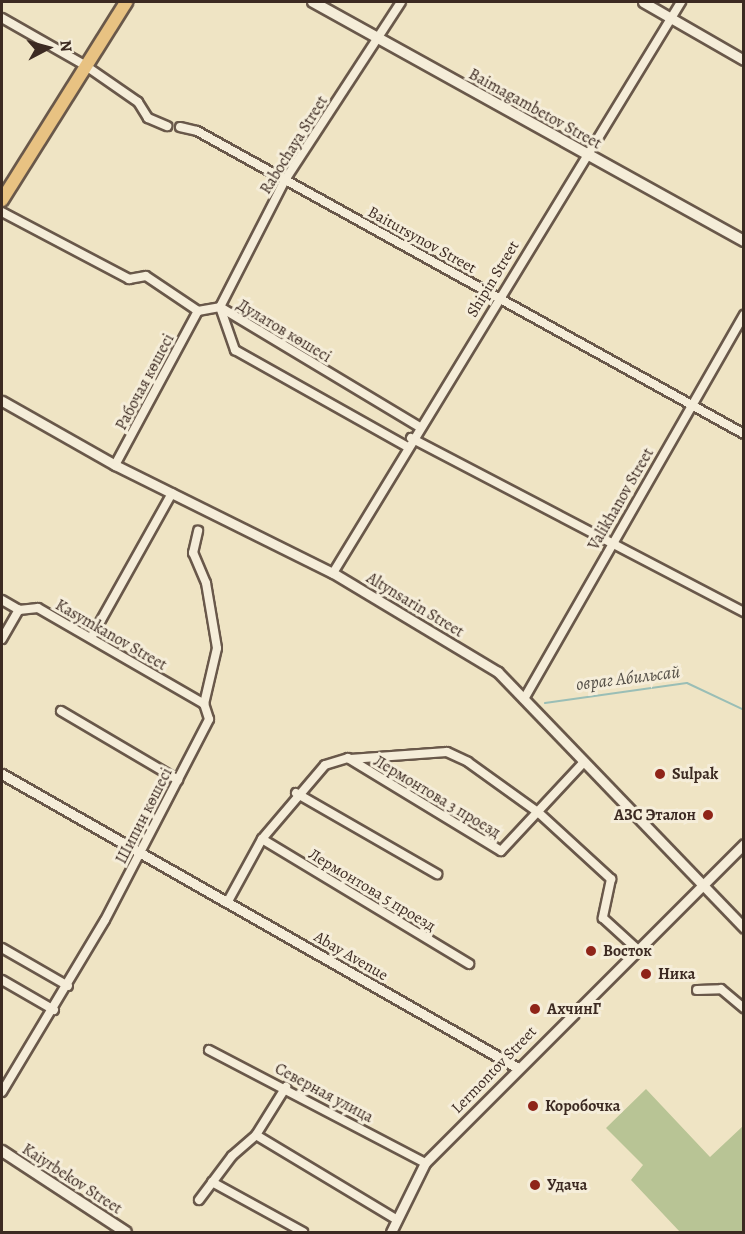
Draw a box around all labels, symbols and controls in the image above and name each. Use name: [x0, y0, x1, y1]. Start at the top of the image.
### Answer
north arrow: [18, 18, 78, 78]
text: N: [54, 39, 77, 53]
street label: Baimagambetov Street: [465, 65, 605, 153]
street label: Rabochaya Street: [256, 92, 332, 198]
street label: Baitursynov Street: [364, 202, 480, 278]
street label: Shipin Street: [463, 237, 523, 321]
street label: Дулатов көшесі: [233, 295, 335, 367]
street label: Рабочая көшесі: [112, 331, 178, 433]
street label: Valikhanov Street: [584, 445, 658, 553]
street label: Altynsarin Street: [363, 568, 467, 642]
street label: Kasymkanov Street: [52, 595, 170, 675]
water label: овраг Абильсай: [575, 661, 681, 695]
street label: Лермонтова 3 проезд: [370, 752, 504, 842]
place label: Sulpak: [672, 764, 718, 784]
street label: Шипин көшесі: [112, 765, 176, 867]
marker: Sulpak: [653, 767, 667, 781]
place label: АЗС Эталон: [614, 805, 696, 825]
marker: АЗС Эталон: [701, 808, 715, 822]
street label: Лермонтова 5 проезд: [305, 844, 439, 936]
street label: Abay Avenue: [311, 927, 391, 985]
place label: Восток: [603, 941, 652, 961]
marker: Восток: [584, 944, 598, 958]
place label: Ника: [658, 964, 695, 984]
marker: Ника: [639, 967, 653, 981]
place label: АхчинГ: [547, 999, 601, 1019]
marker: АхчинГ: [528, 1002, 542, 1016]
street label: Lermontov Street: [447, 1022, 541, 1118]
street label: Северная улица: [271, 1059, 377, 1127]
place label: Коробочка: [545, 1096, 620, 1116]
marker: Коробочка: [526, 1099, 540, 1113]
street label: Kaiyrbekov Street: [18, 1140, 126, 1218]
place label: Удача: [547, 1175, 587, 1195]
marker: Удача: [528, 1178, 542, 1192]

